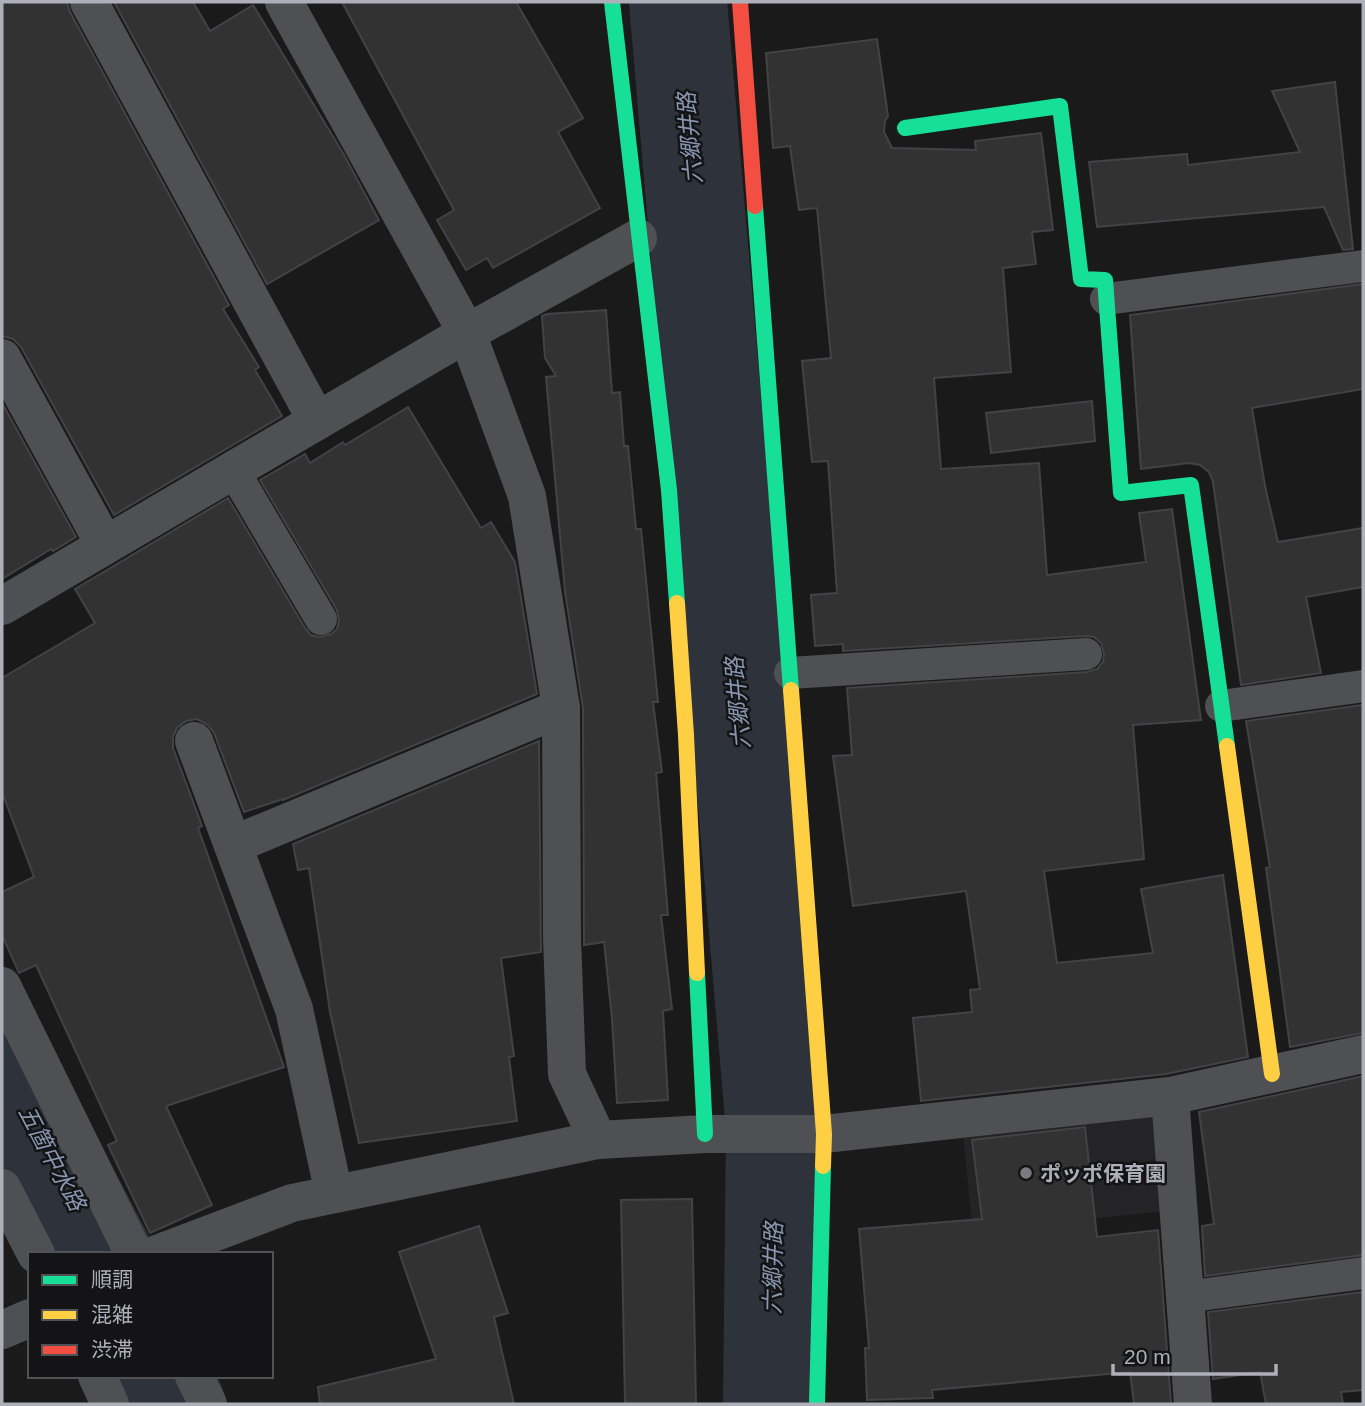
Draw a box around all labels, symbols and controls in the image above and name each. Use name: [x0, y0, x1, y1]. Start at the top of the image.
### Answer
water label: 六郷井路: [673, 89, 707, 185]
water label: 六郷井路: [721, 654, 755, 750]
water label: 五箇中水路: [14, 1101, 91, 1217]
place label: ポッポ保育園: [1040, 1162, 1166, 1185]
marker: ポッポ保育園: [1018, 1165, 1034, 1181]
water label: 六郷井路: [759, 1220, 787, 1314]
legend: [28, 1252, 273, 1378]
text: 順調: [91, 1268, 133, 1291]
text: 混雑: [91, 1303, 133, 1326]
scale bar: [1113, 1332, 1276, 1376]
text: 渋滞: [91, 1338, 133, 1361]
text: 20 m: [1124, 1345, 1171, 1368]

